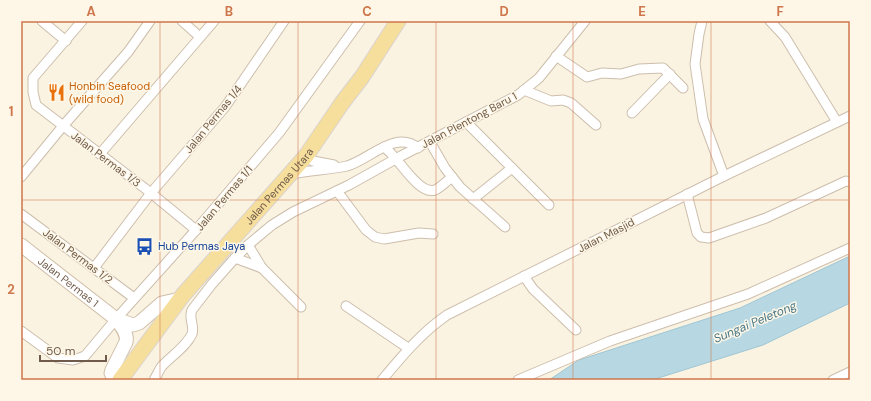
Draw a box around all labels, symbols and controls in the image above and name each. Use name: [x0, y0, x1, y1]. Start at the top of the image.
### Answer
text: A: [86, 3, 96, 20]
text: B: [225, 3, 233, 20]
text: C: [362, 3, 372, 20]
text: D: [499, 3, 509, 20]
text: E: [638, 3, 646, 20]
text: F: [776, 3, 784, 20]
place label: Honbin Seafood (wild food): [69, 79, 150, 106]
restaurant icon: Honbin Seafood (wild food): [46, 82, 66, 102]
street label: Jalan Permas 1/4: [181, 82, 245, 156]
street label: Jalan Plentong Baru 1: [419, 89, 519, 151]
text: 1: [9, 103, 13, 120]
street label: Jalan Permas 1/3: [68, 128, 144, 190]
street label: Jalan Permas Utara: [242, 145, 316, 227]
street label: Jalan Permas 1/1: [193, 162, 255, 234]
street label: Jalan Masjid: [575, 215, 637, 255]
street label: Jalan Permas 1/2: [41, 225, 115, 287]
bus stop icon: Hub Permas Jaya: [135, 236, 155, 256]
place label: Hub Permas Jaya: [158, 239, 245, 253]
street label: Jalan Permas 1: [35, 254, 101, 310]
text: 2: [7, 281, 15, 298]
water label: Sungai Peletong: [711, 297, 799, 347]
scale bar: [40, 337, 106, 363]
text: 50 m: [46, 343, 75, 359]

